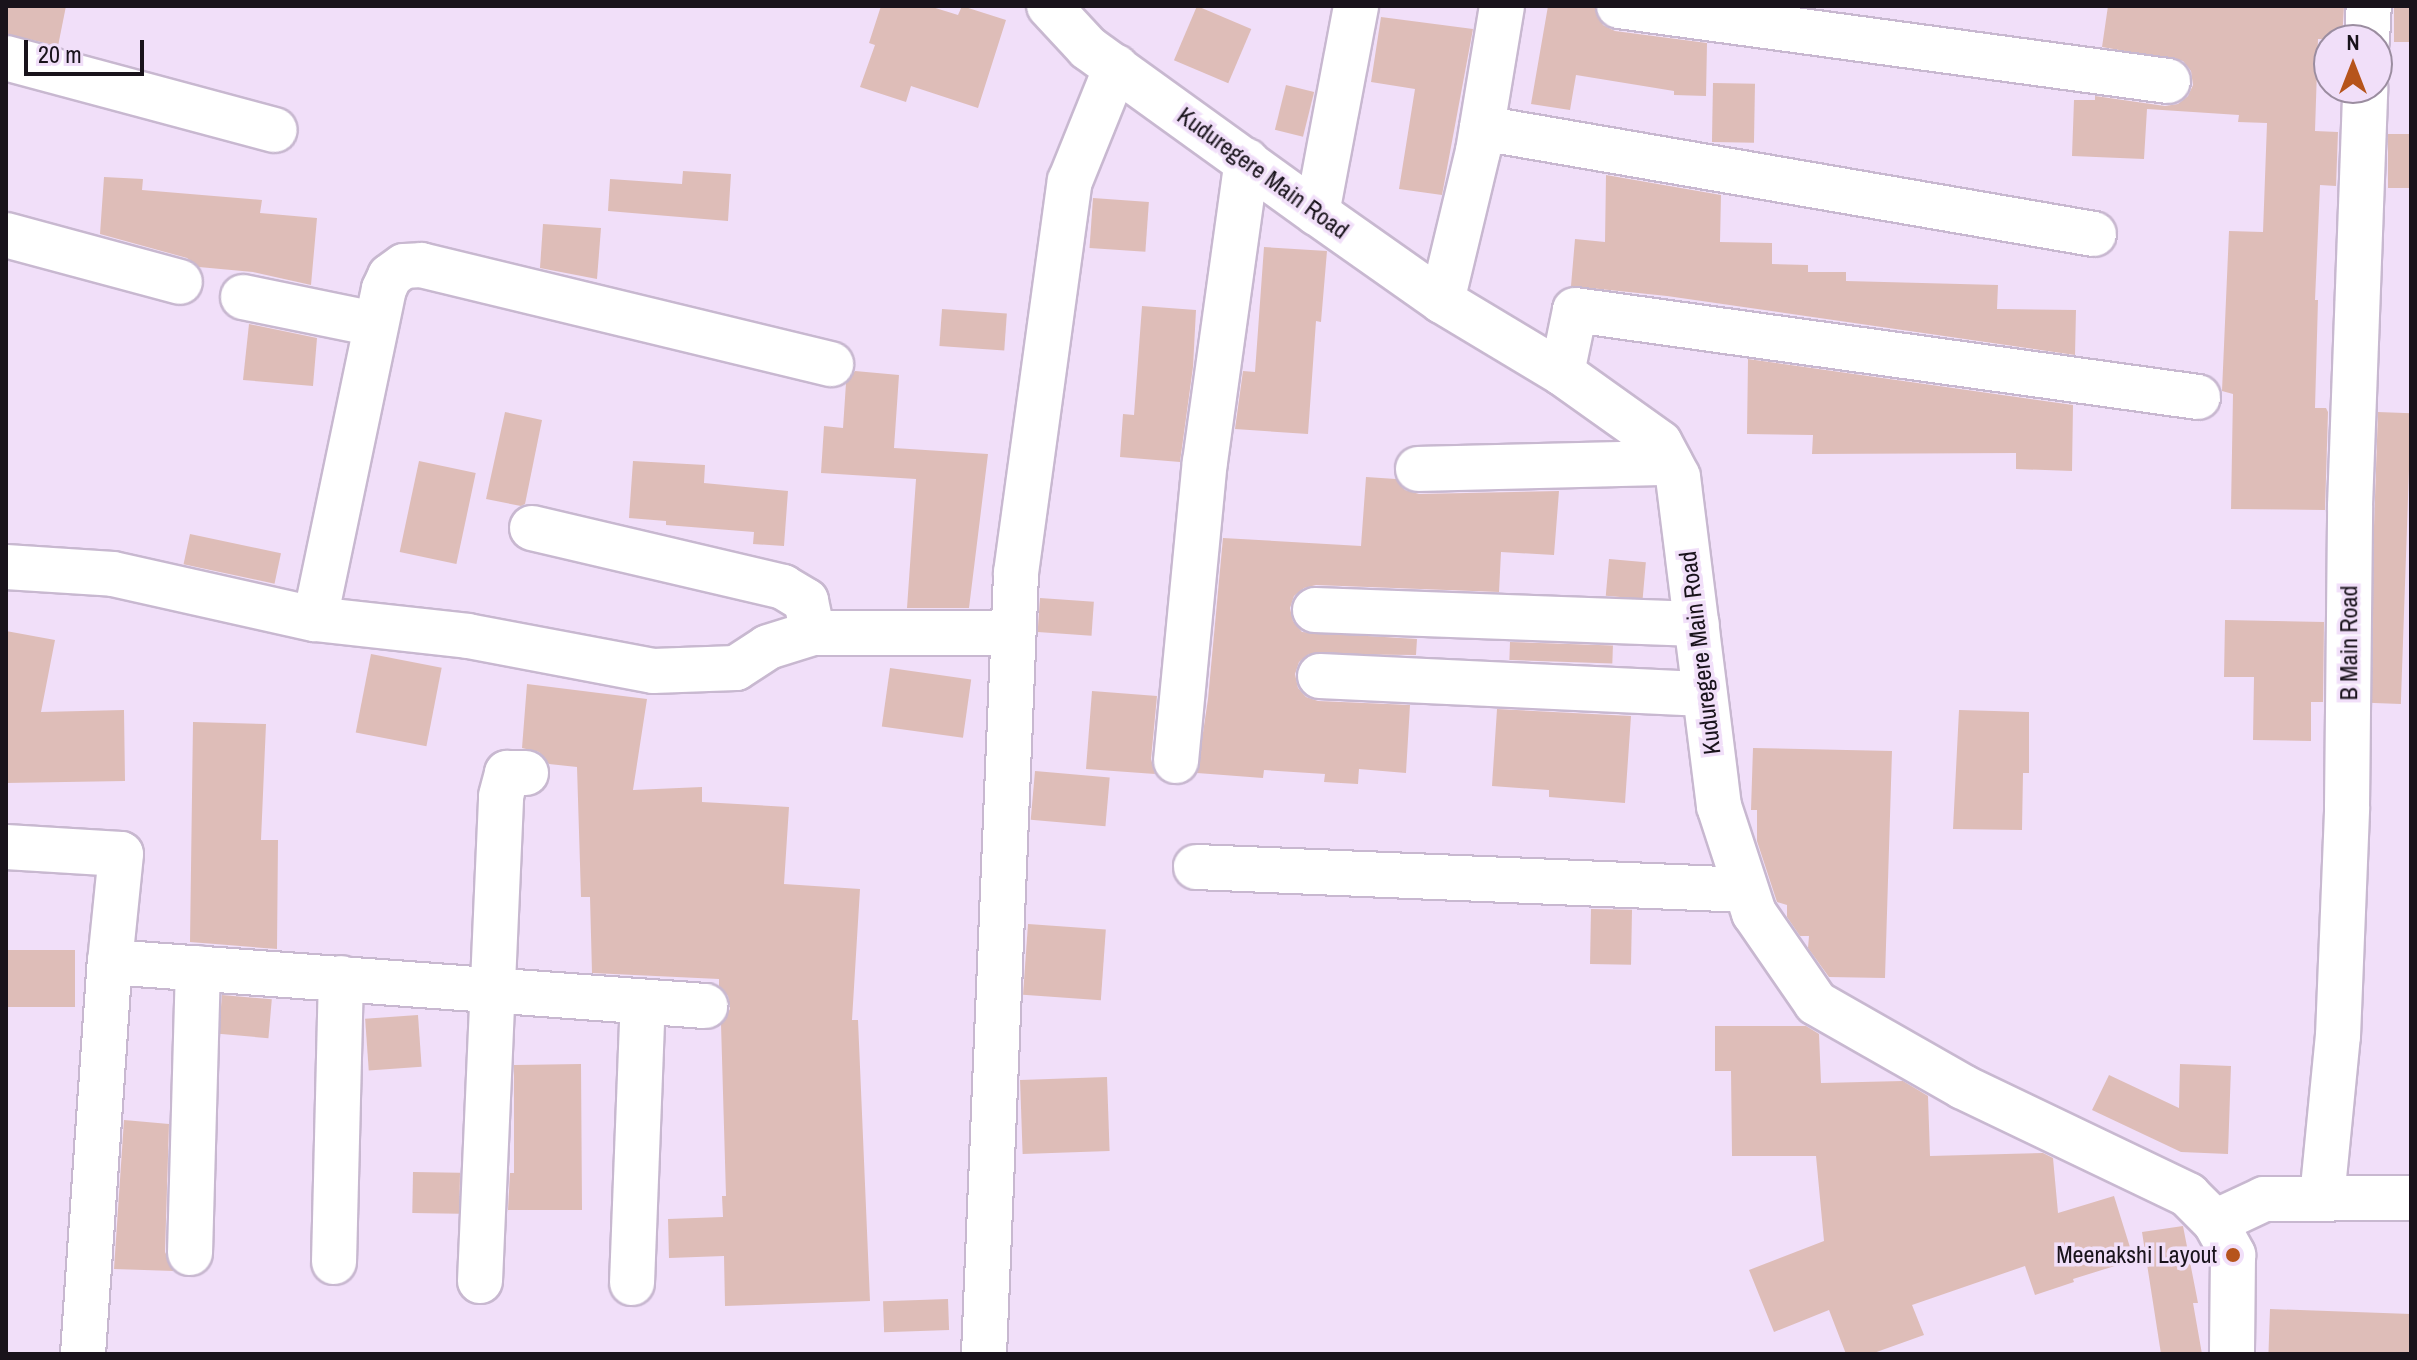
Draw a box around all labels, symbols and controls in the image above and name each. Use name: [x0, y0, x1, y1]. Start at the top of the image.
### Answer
scale bar: [28, 24, 148, 74]
north arrow: [2313, 24, 2393, 104]
text: N: [2346, 27, 2360, 57]
text: 20 m: [38, 38, 82, 70]
street label: Kuduregere Main Road: [1172, 101, 1354, 245]
street label: Kuduregere Main Road: [1673, 550, 1727, 756]
street label: B Main Road: [2335, 586, 2363, 700]
place label: Meenakshi Layout: [2056, 1241, 2217, 1269]
marker: Meenakshi Layout: [2224, 1246, 2242, 1264]

